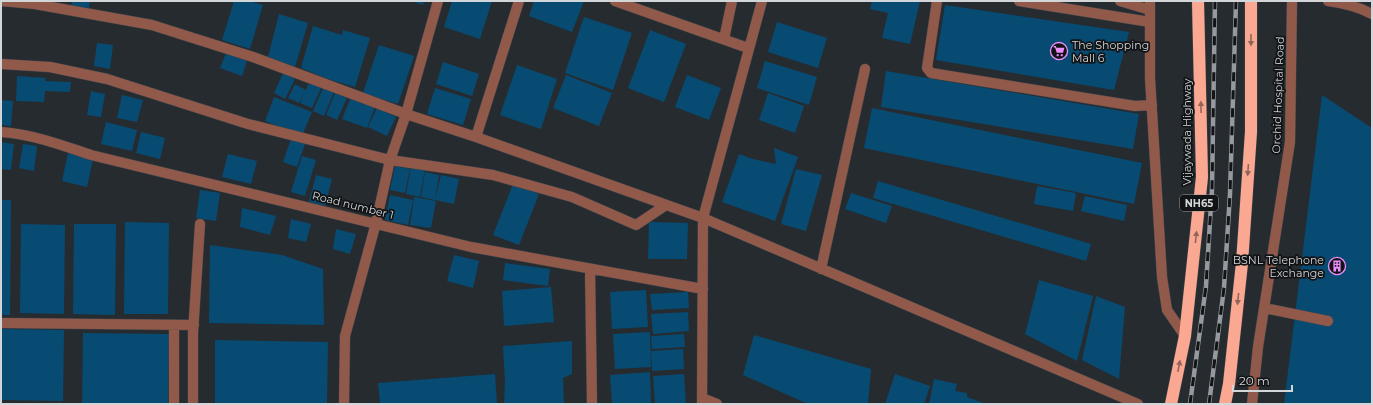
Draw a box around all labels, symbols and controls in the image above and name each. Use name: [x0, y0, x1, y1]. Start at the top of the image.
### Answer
one-way arrow: [1248, 34, 1254, 47]
street label: Orchid Hospital Road: [1269, 36, 1287, 154]
place label: The Shopping Mall 6: [1072, 38, 1149, 65]
supermarket icon: The Shopping Mall 6: [1049, 41, 1069, 61]
street label: Vijaywada Highway: [1180, 79, 1194, 185]
one-way arrow: [1198, 100, 1204, 113]
one-way arrow: [1245, 164, 1252, 176]
street label: Road number 1: [311, 188, 395, 222]
road number: NH65: [1180, 195, 1218, 211]
one-way arrow: [1192, 231, 1199, 243]
place label: BSNL Telephone Exchange: [1233, 253, 1324, 280]
building icon: BSNL Telephone Exchange: [1327, 256, 1347, 276]
one-way arrow: [1235, 293, 1241, 305]
one-way arrow: [1176, 360, 1182, 372]
scale bar: [1233, 367, 1292, 393]
text: 20 m: [1239, 373, 1270, 388]

